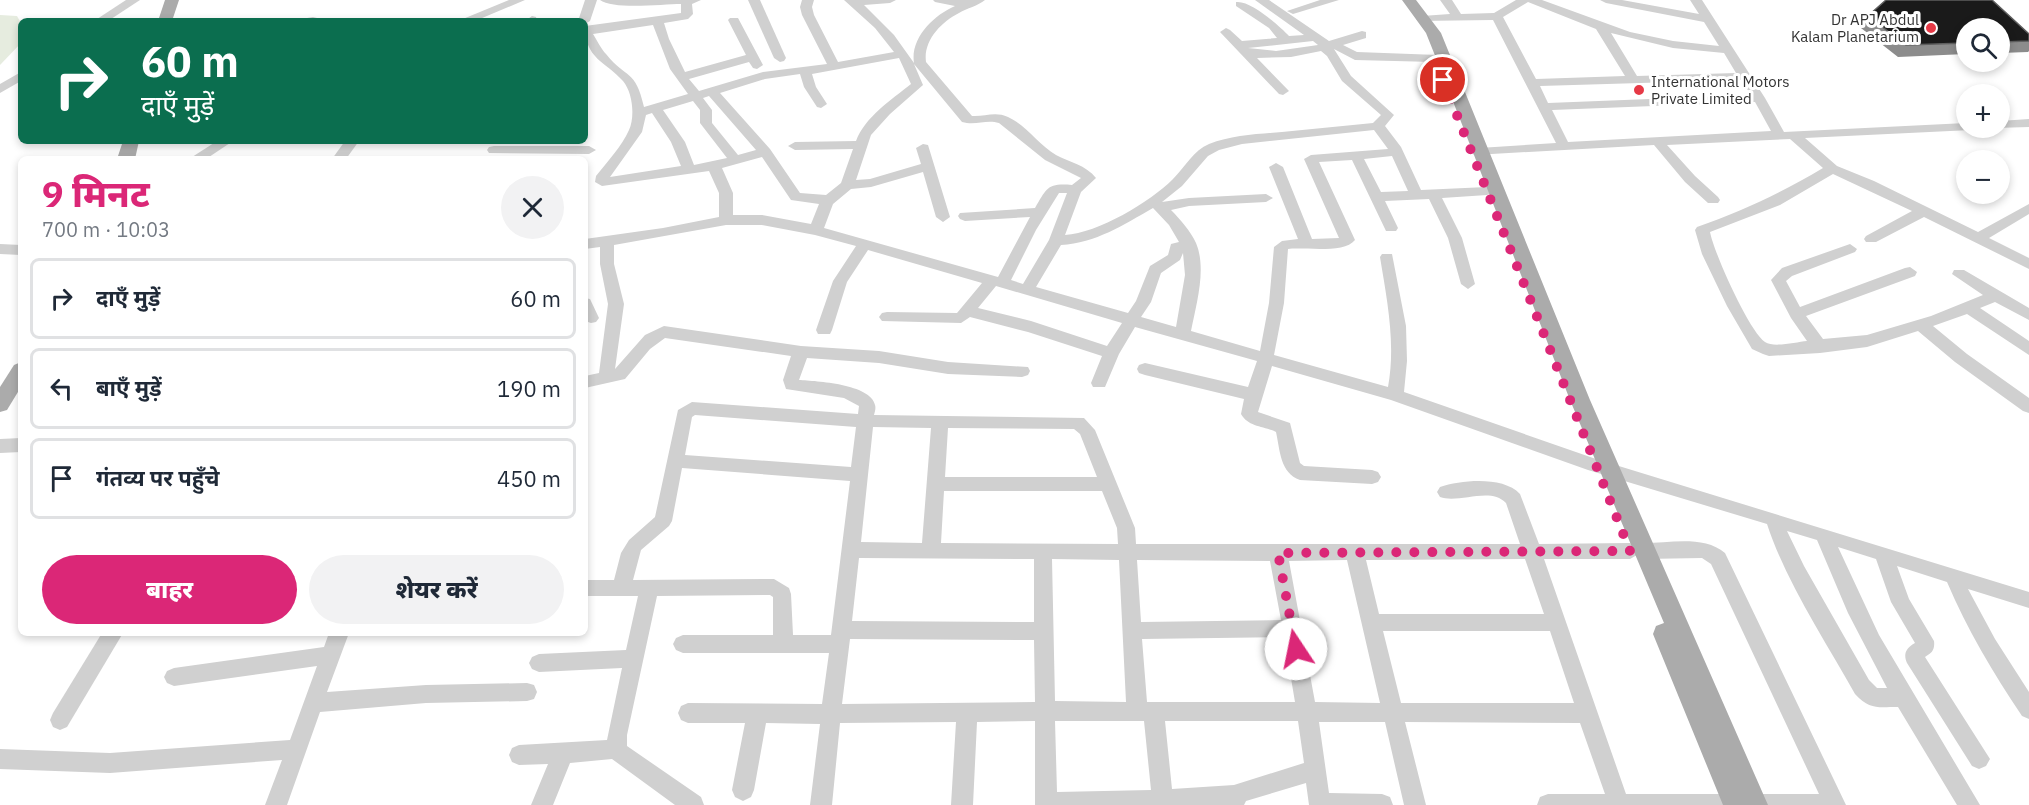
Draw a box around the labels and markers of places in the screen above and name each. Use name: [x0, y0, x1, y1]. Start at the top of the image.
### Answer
place label: Dr APJ Abdul Kalam Planetarium: [1791, 10, 1919, 46]
marker: Dr APJ Abdul Kalam Planetarium: [1924, 21, 1938, 35]
pin: [1417, 54, 1468, 105]
place label: International Motors Private Limited: [1651, 72, 1790, 108]
marker: International Motors Private Limited: [1632, 83, 1646, 97]

